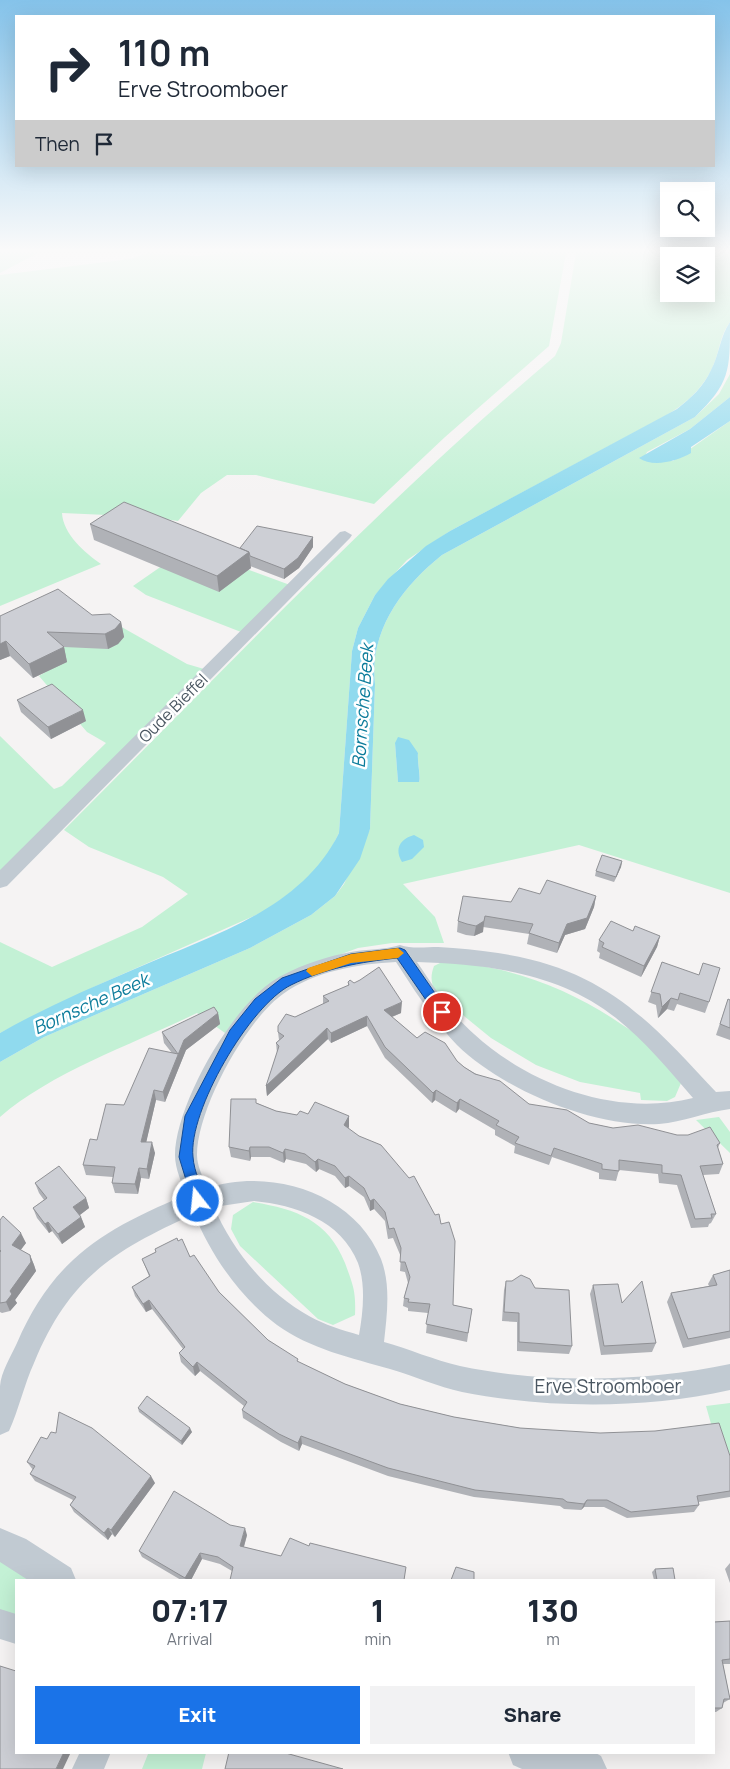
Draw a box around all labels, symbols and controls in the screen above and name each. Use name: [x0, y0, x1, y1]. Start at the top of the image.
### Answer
text: 110 m: [118, 29, 210, 77]
icon: right: [35, 35, 100, 100]
text: Erve Stroomboer: [118, 74, 288, 104]
icon: arrive: [90, 130, 118, 158]
text: Then: [35, 131, 80, 157]
map controls: [660, 182, 715, 302]
button: search: [660, 182, 715, 237]
button: layers: [660, 247, 715, 302]
water label: Bornsche Beek: [346, 640, 379, 769]
street label: Oude Bieffel: [134, 669, 212, 747]
water label: Bornsche Beek: [29, 966, 155, 1039]
pin: [421, 991, 463, 1033]
icon: arrive: [428, 998, 456, 1026]
position arrow: [171, 1174, 223, 1226]
street label: Erve Stroomboer: [535, 1373, 682, 1399]
text: 07:17: [151, 1590, 228, 1631]
text: 1: [371, 1590, 385, 1631]
text: 130: [527, 1590, 579, 1631]
text: Arrival: [167, 1628, 213, 1650]
text: min: [364, 1628, 391, 1650]
text: m: [546, 1628, 560, 1650]
button: Exit: [35, 1686, 360, 1744]
button: Share: [370, 1686, 695, 1744]

